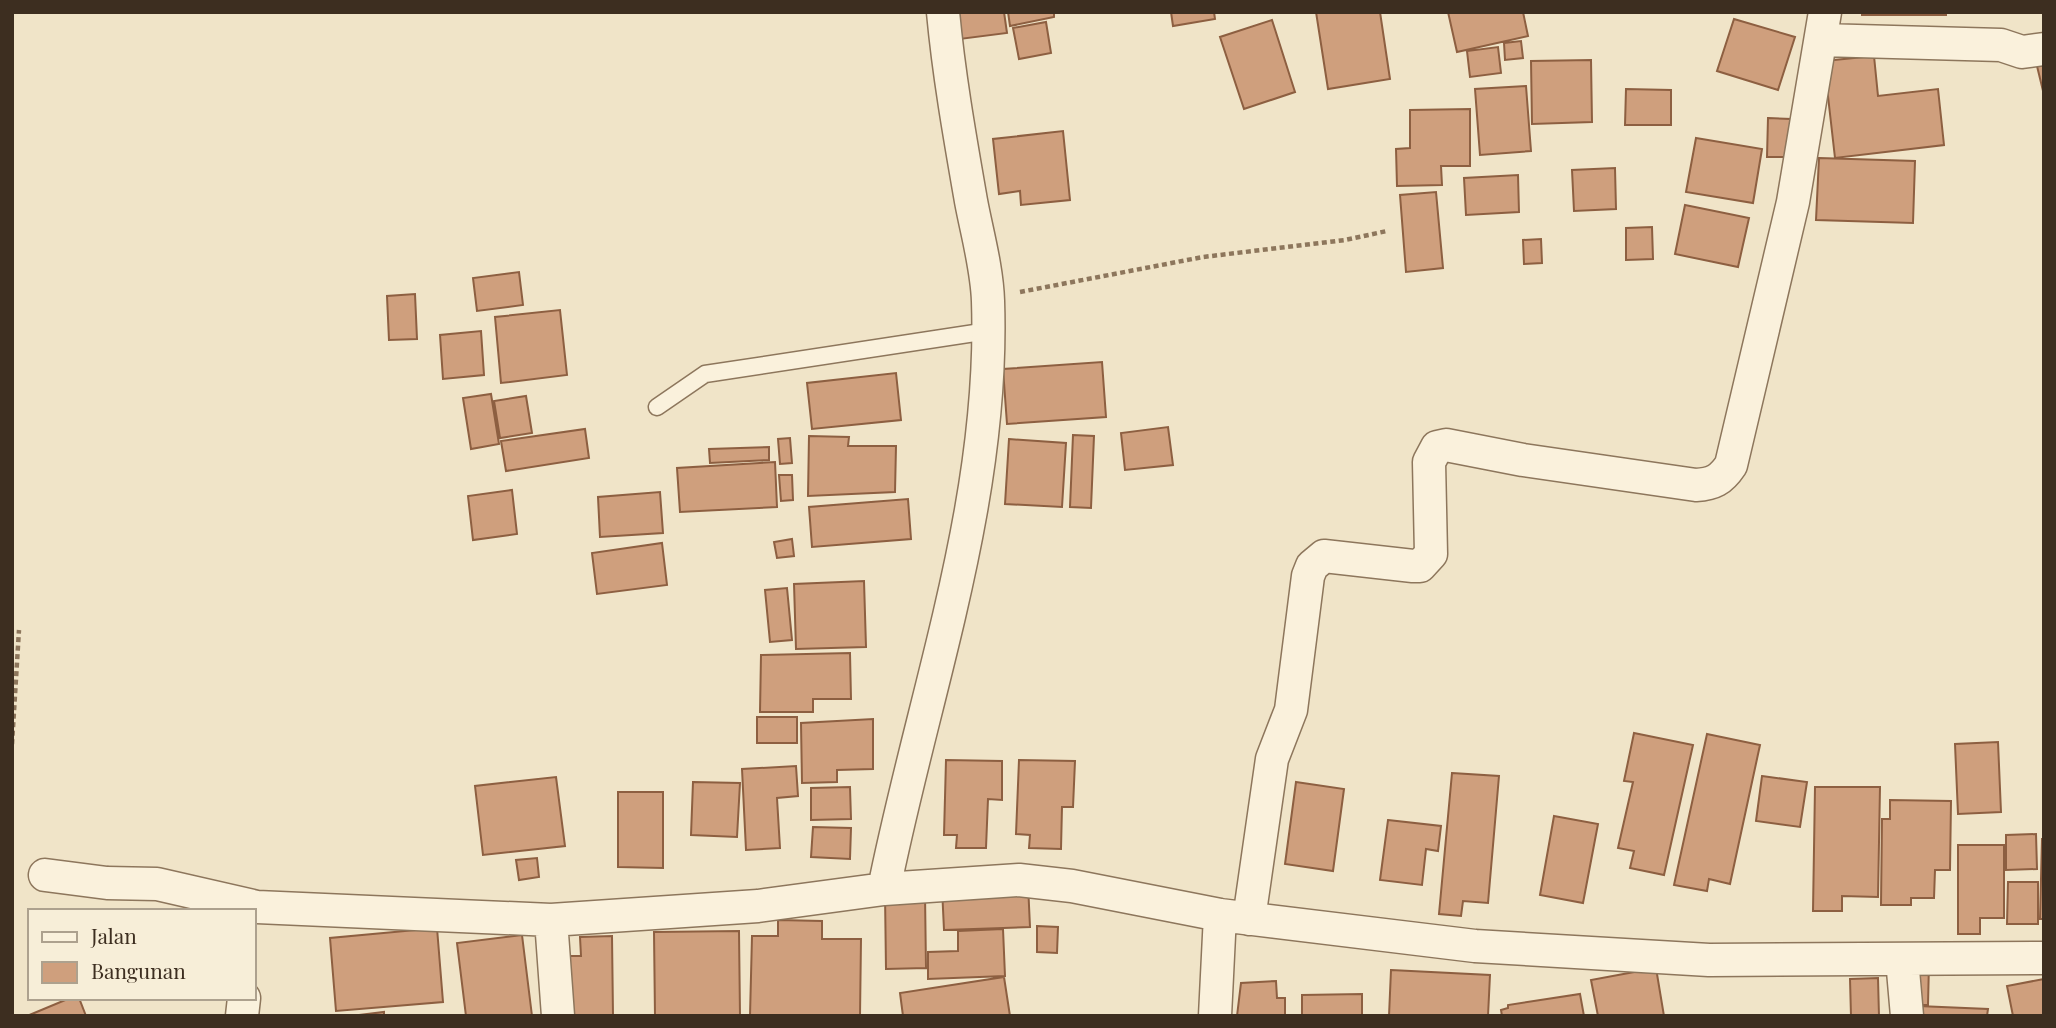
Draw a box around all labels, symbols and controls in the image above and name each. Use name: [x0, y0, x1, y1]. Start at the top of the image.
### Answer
legend: [28, 909, 256, 1000]
text: Jalan: [90, 921, 137, 949]
text: Bangunan: [91, 956, 186, 984]

